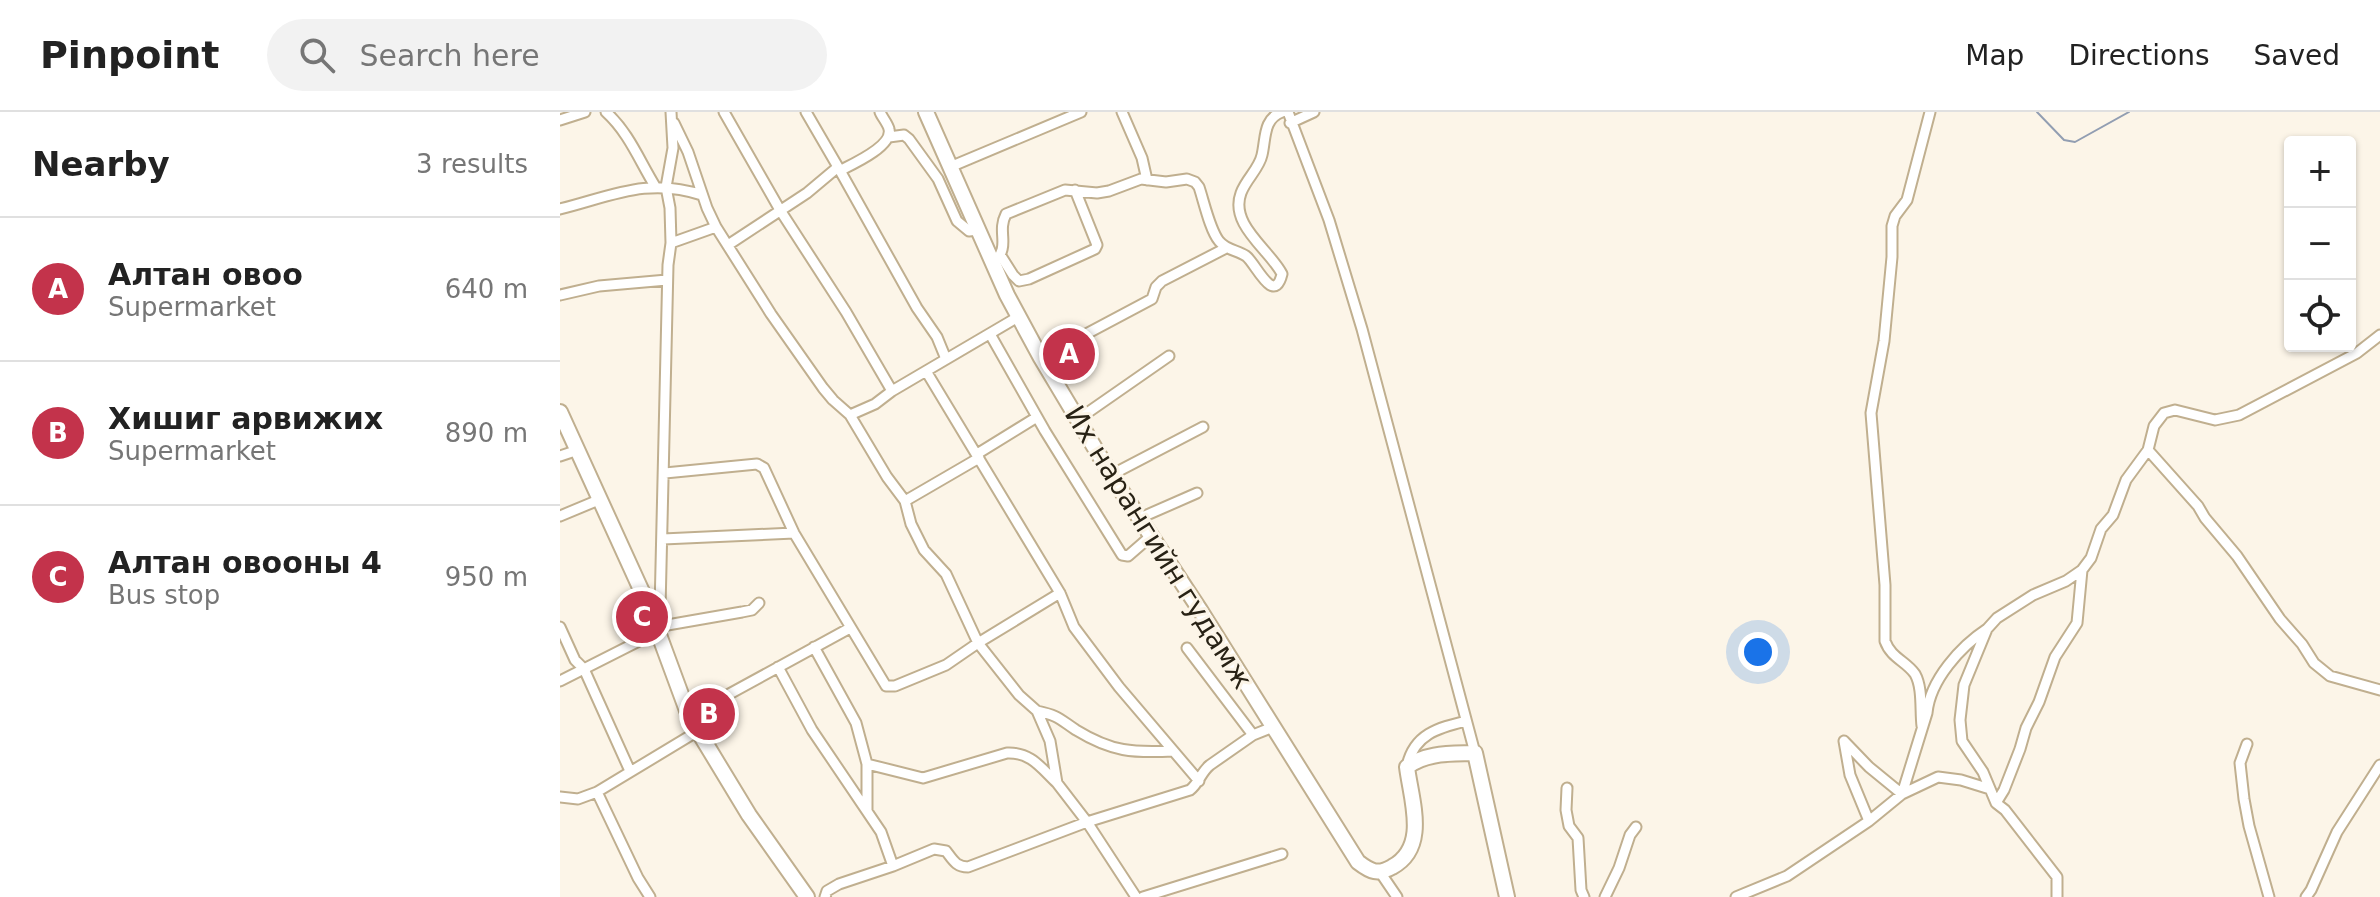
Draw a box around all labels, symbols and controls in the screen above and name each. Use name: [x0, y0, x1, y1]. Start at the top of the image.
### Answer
search box: [267, 19, 827, 91]
text: Pinpoint: [40, 33, 219, 77]
icon: search: [295, 33, 339, 77]
text: Search here: [359, 38, 540, 73]
text: Map: [1965, 39, 2024, 72]
text: Directions: [2068, 39, 2209, 72]
text: Saved: [2253, 39, 2340, 72]
map controls: [2284, 136, 2356, 352]
button: +: [2284, 136, 2356, 208]
text: Nearby: [32, 144, 170, 184]
text: 3 results: [416, 149, 528, 179]
button: −: [2284, 208, 2356, 280]
text: Алтан овоо: [108, 257, 303, 292]
text: A: [48, 274, 68, 304]
text: 640 m: [445, 274, 528, 304]
button: locate: [2284, 280, 2356, 352]
text: Supermarket: [108, 292, 276, 322]
pin: A: [1043, 324, 1095, 384]
street label: Их нарангийн гудамж: [1058, 400, 1259, 695]
text: Хишиг арвижих: [108, 401, 383, 436]
text: B: [48, 418, 68, 448]
text: 890 m: [445, 418, 528, 448]
text: Supermarket: [108, 436, 276, 466]
text: Алтан овооны 4: [108, 545, 382, 580]
text: C: [48, 562, 68, 592]
text: 950 m: [445, 562, 528, 592]
text: Bus stop: [108, 580, 220, 610]
pin: C: [616, 587, 668, 647]
your location: [1738, 632, 1778, 672]
pin: B: [683, 684, 735, 744]

